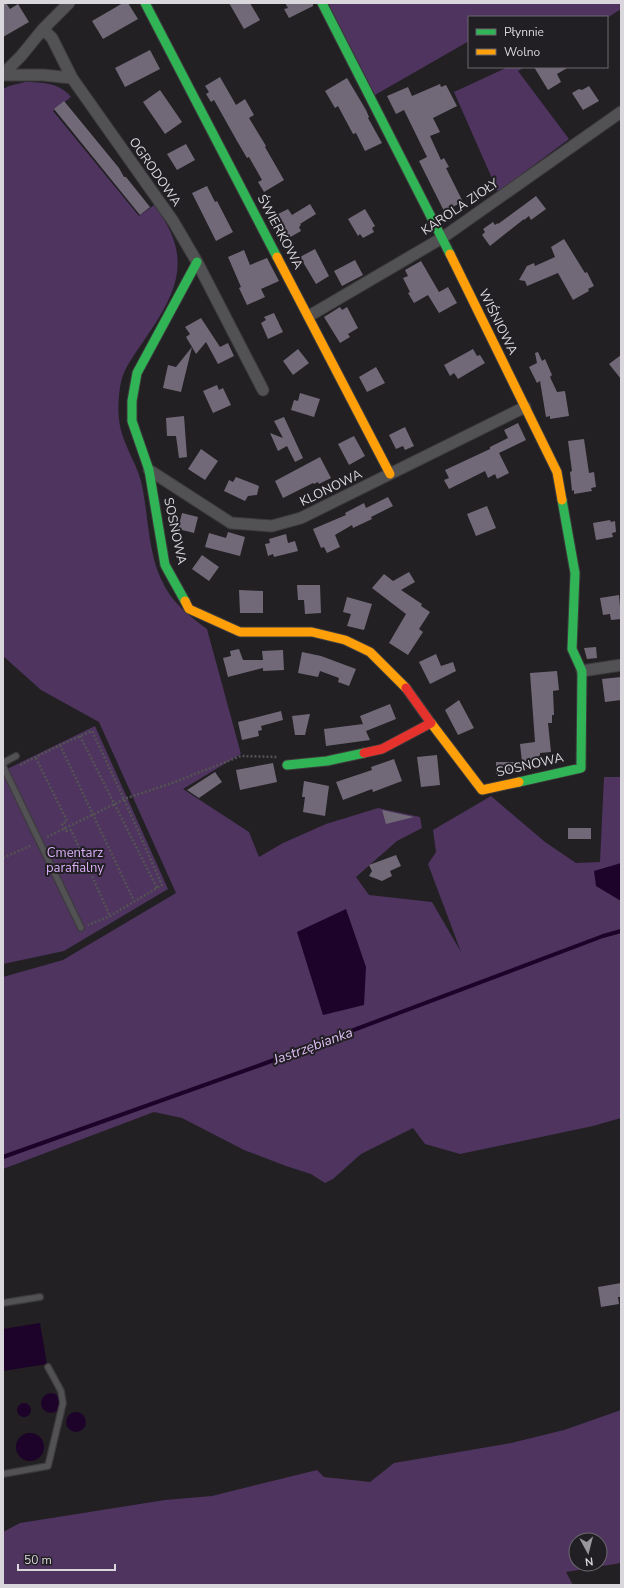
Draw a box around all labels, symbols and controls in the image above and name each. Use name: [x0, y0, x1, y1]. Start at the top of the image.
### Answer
legend: [468, 16, 608, 68]
text: Płynnie: [504, 24, 544, 40]
text: Wolno: [504, 44, 541, 60]
street label: OGRODOWA: [125, 134, 186, 211]
street label: KAROLA ZIOŁY: [418, 174, 502, 240]
street label: ŚWIERKOWA: [253, 191, 308, 273]
street label: WIŚNIOWA: [474, 286, 523, 359]
street label: KLONOWA: [297, 465, 366, 511]
street label: SOSNOWA: [159, 496, 191, 567]
street label: SOSNOWA: [495, 748, 566, 781]
park label: Cmentarz parafialny: [46, 844, 104, 877]
water label: Jastrzębianka: [270, 1023, 355, 1070]
north arrow: [568, 1532, 608, 1572]
scale bar: [18, 1546, 115, 1572]
text: 50 m: [24, 1552, 52, 1568]
text: N: [584, 1553, 594, 1569]

